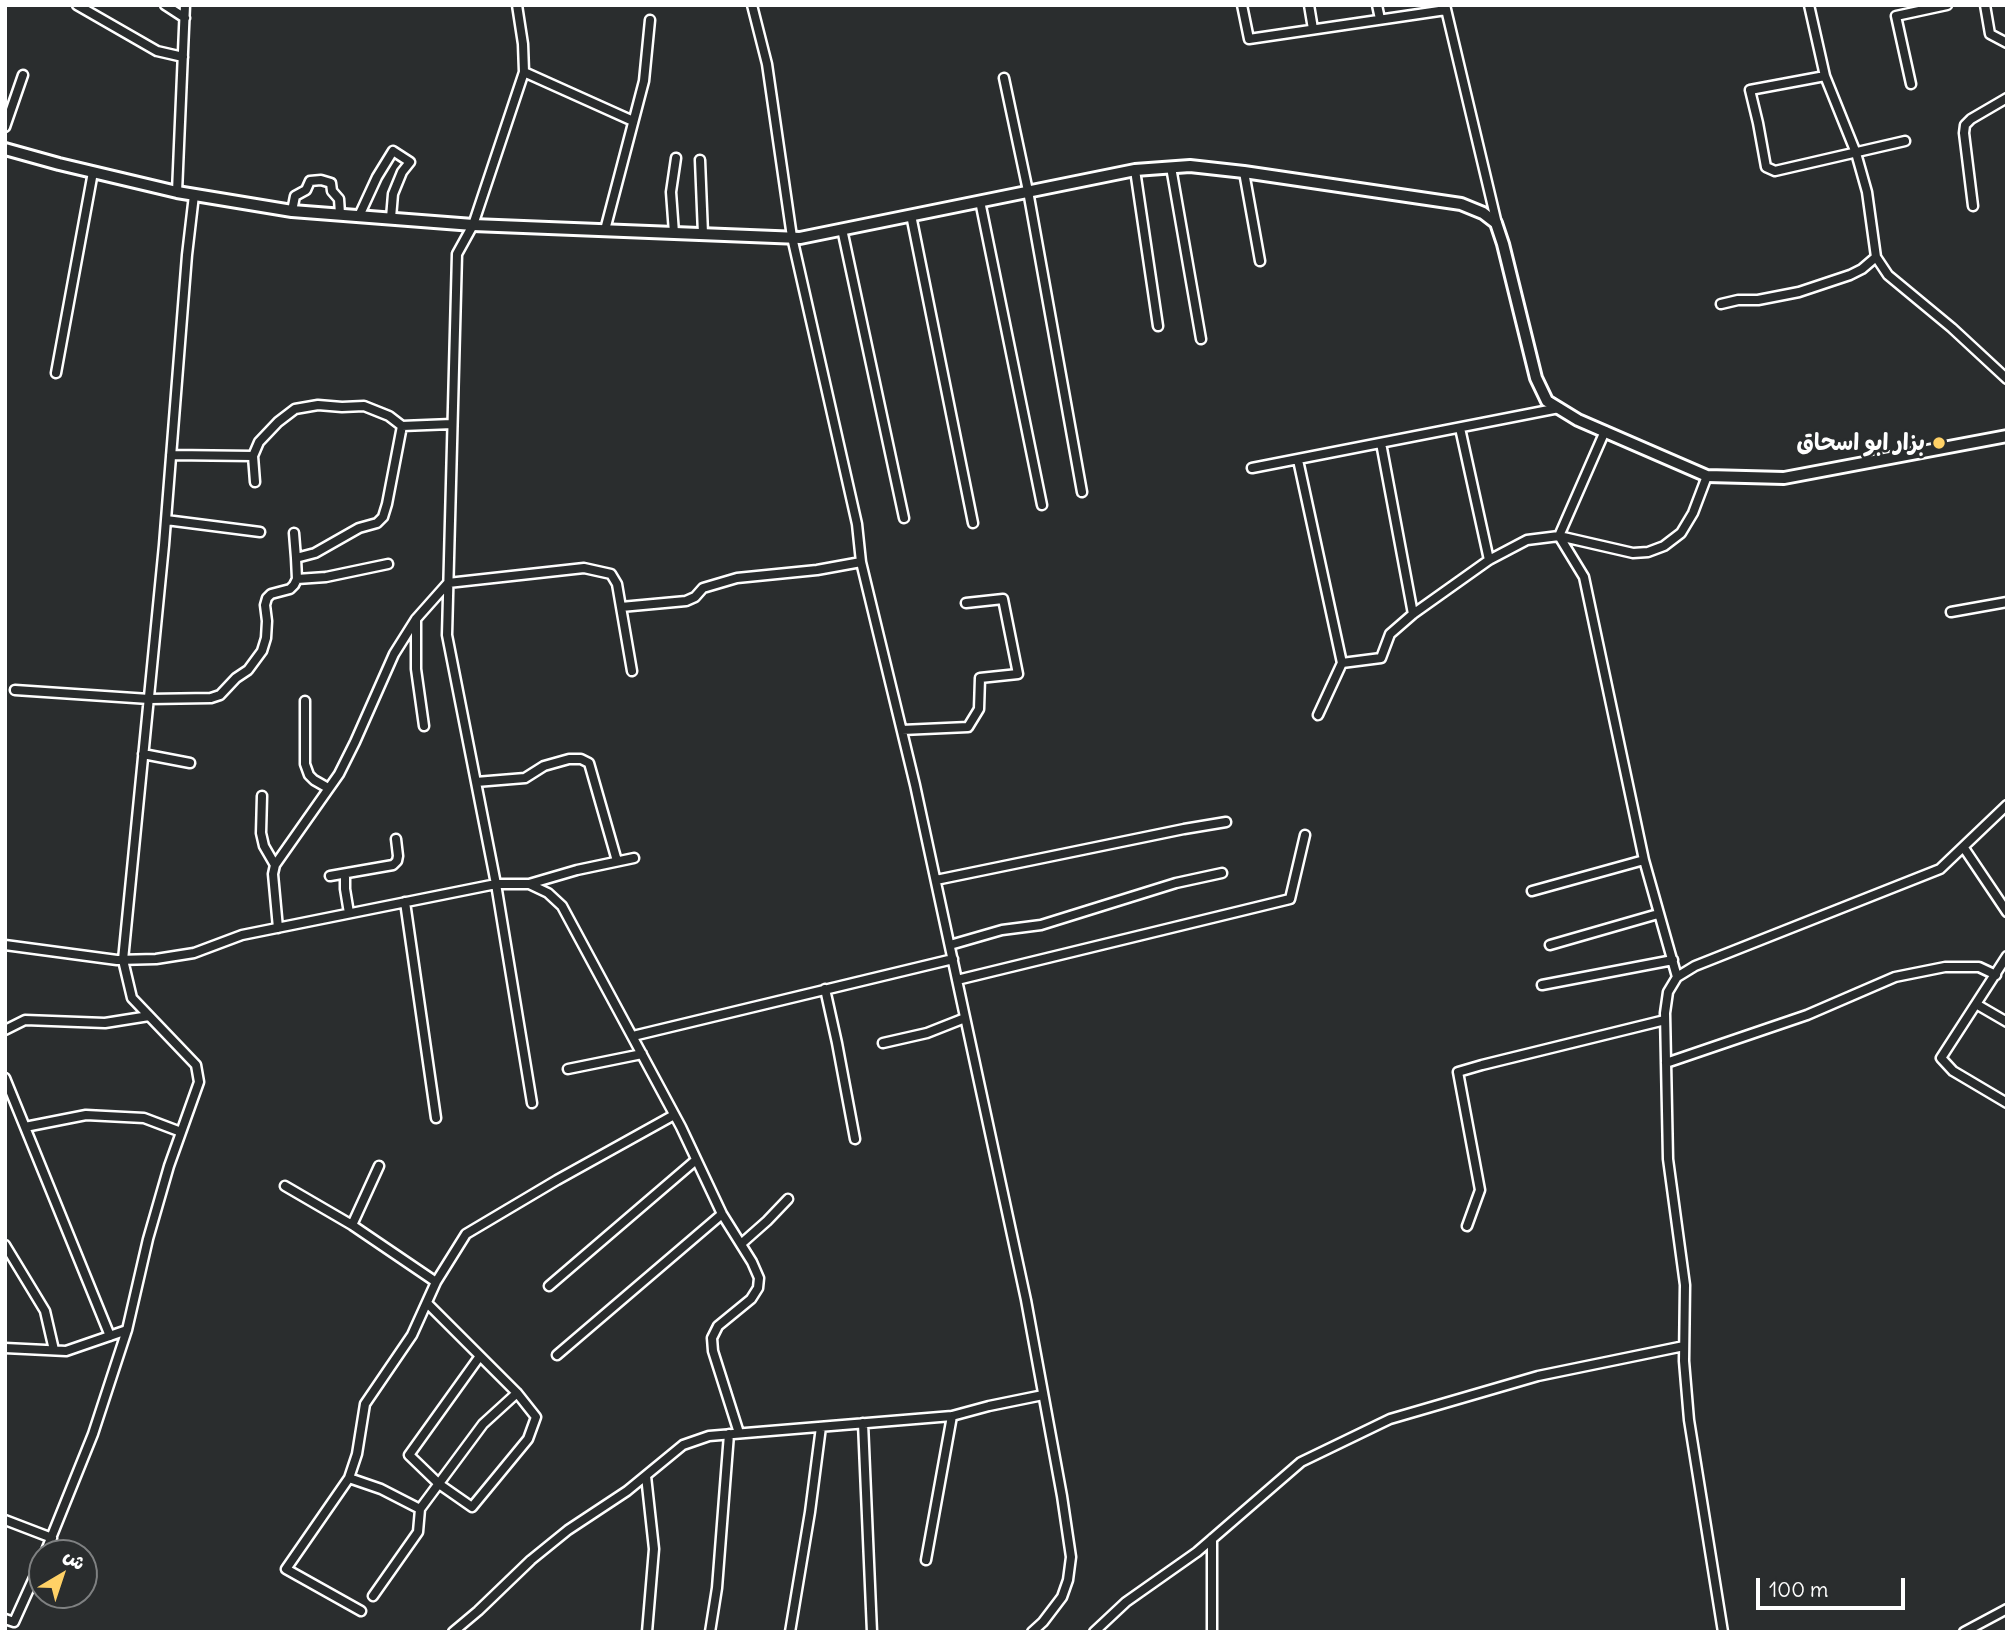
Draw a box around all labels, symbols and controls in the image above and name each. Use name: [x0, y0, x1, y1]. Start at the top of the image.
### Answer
place label: بزار ابو اسحاق: [1797, 429, 1925, 457]
marker: بزار ابو اسحاق: [1931, 435, 1947, 451]
north arrow: [28, 1539, 98, 1609]
text: ش: [59, 1543, 91, 1575]
scale bar: [1760, 1564, 1909, 1608]
text: 100 m: [1769, 1576, 1828, 1603]

